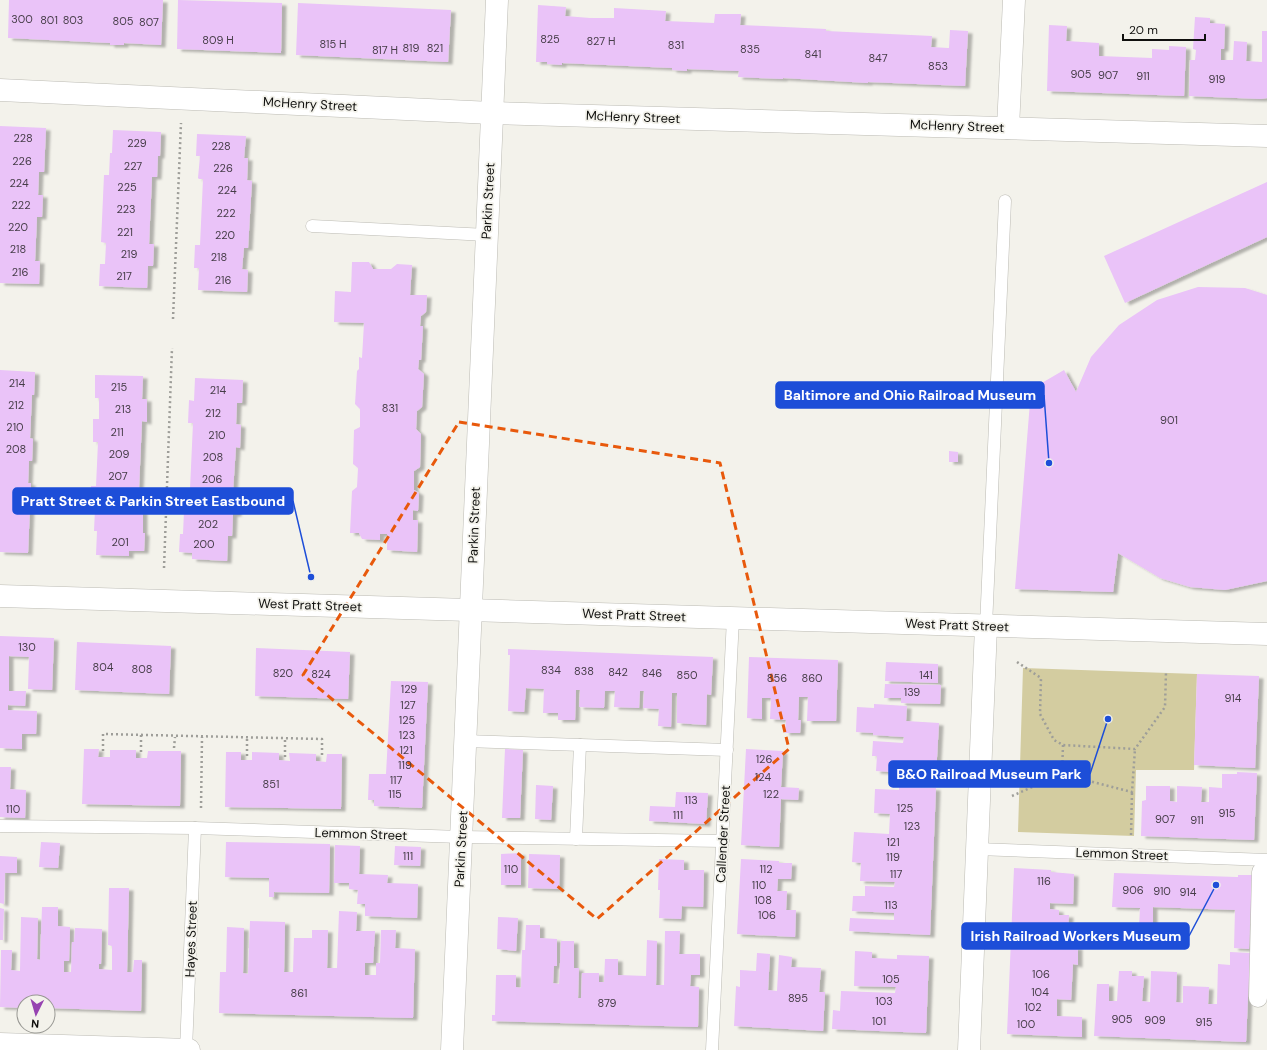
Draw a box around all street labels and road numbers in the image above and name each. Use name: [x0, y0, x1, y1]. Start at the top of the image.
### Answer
street label: McHenry Street: [262, 93, 358, 115]
street label: McHenry Street: [586, 107, 680, 127]
street label: McHenry Street: [910, 116, 1004, 136]
street label: Parkin Street: [478, 162, 498, 240]
street label: Parkin Street: [464, 486, 484, 564]
street label: West Pratt Street: [258, 595, 362, 615]
street label: West Pratt Street: [582, 605, 686, 625]
street label: West Pratt Street: [905, 615, 1009, 635]
street label: Callender Street: [712, 785, 734, 883]
street label: Parkin Street: [451, 810, 471, 888]
street label: Lemmon Street: [314, 824, 408, 844]
street label: Lemmon Street: [1075, 844, 1169, 864]
street label: Hayes Street: [181, 900, 201, 978]

